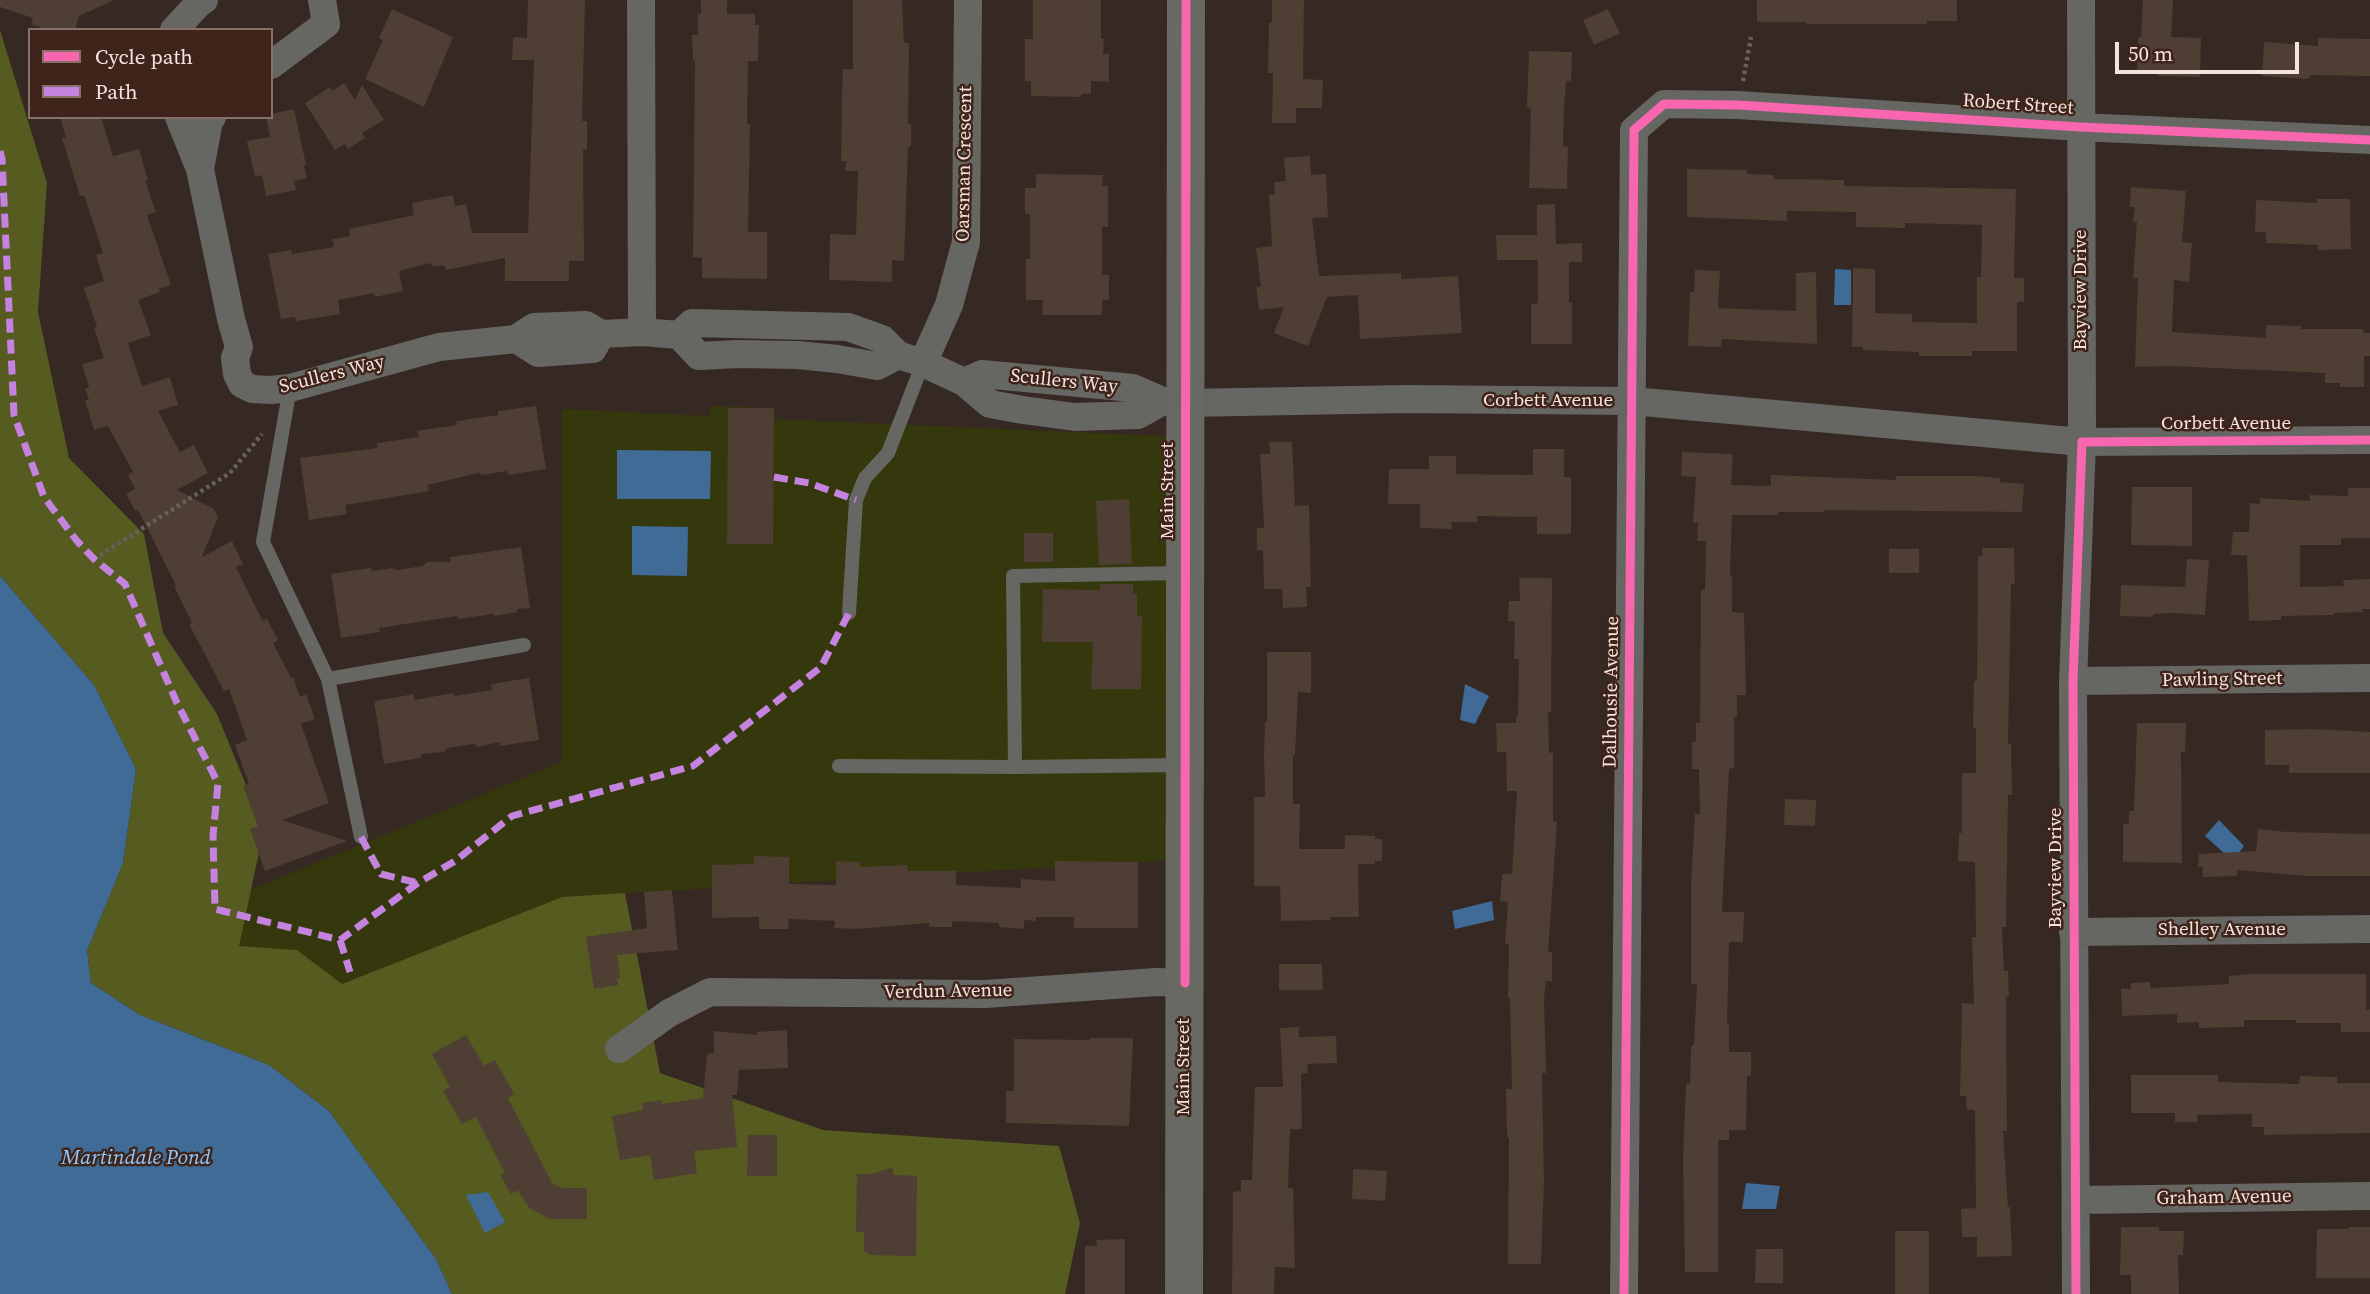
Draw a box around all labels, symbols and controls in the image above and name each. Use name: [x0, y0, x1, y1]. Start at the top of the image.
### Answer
legend: [28, 28, 273, 119]
scale bar: [2118, 28, 2302, 72]
text: 50 m: [2128, 39, 2173, 68]
text: Cycle path: [95, 42, 193, 71]
text: Path: [95, 77, 138, 106]
street label: Oarsman Crescent: [952, 86, 978, 242]
street label: Robert Street: [1962, 90, 2074, 120]
street label: Bayview Drive: [2070, 230, 2092, 350]
street label: Scullers Way: [277, 351, 387, 399]
street label: Scullers Way: [1009, 365, 1119, 399]
street label: Corbett Avenue: [1483, 390, 1613, 412]
street label: Corbett Avenue: [2161, 413, 2291, 435]
street label: Main Street: [1157, 442, 1179, 540]
street label: Dalhousie Avenue: [1599, 616, 1625, 768]
street label: Pawling Street: [2161, 668, 2283, 692]
street label: Bayview Drive: [2045, 808, 2067, 928]
street label: Shelley Avenue: [2158, 919, 2286, 941]
street label: Verdun Avenue: [883, 979, 1013, 1005]
street label: Main Street: [1173, 1018, 1195, 1116]
water label: Martindale Pond: [61, 1146, 211, 1172]
street label: Graham Avenue: [2156, 1185, 2292, 1211]

